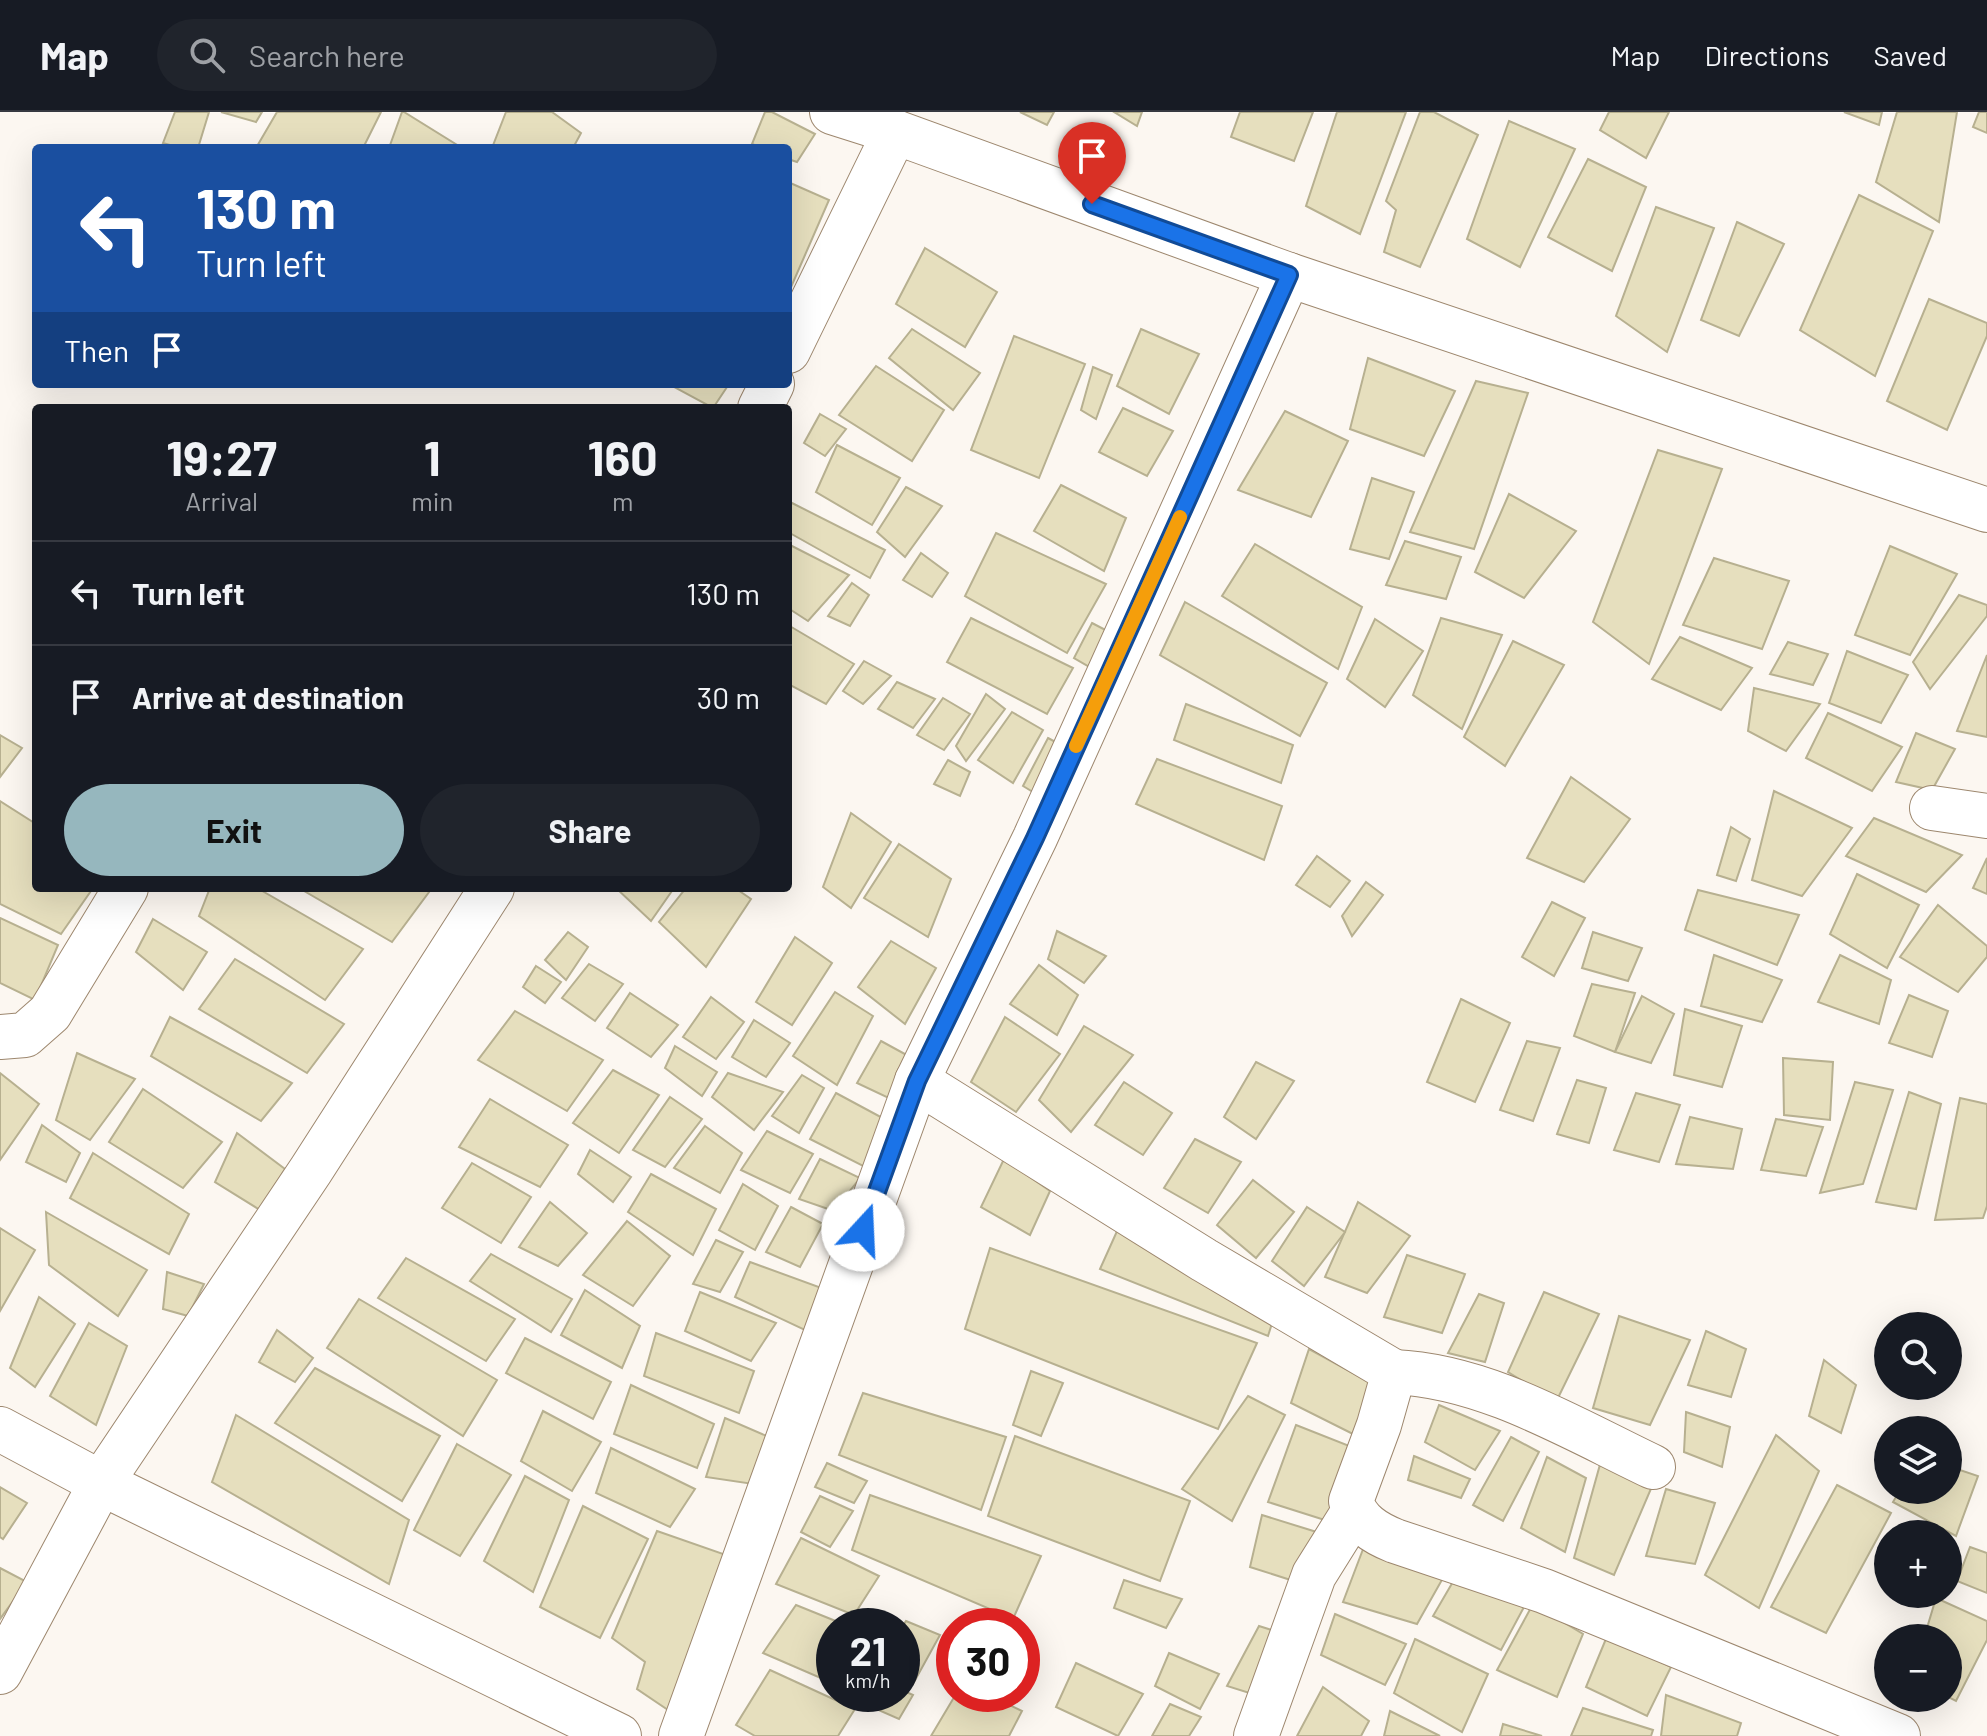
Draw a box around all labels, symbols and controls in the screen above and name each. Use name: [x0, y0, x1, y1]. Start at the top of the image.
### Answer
search box: [157, 19, 717, 91]
text: Map: [40, 32, 109, 78]
icon: search: [185, 33, 229, 77]
text: Search here: [249, 37, 405, 73]
text: Map: [1611, 38, 1660, 72]
text: Directions: [1704, 38, 1830, 72]
text: Saved: [1874, 38, 1947, 72]
pin: [1058, 122, 1126, 204]
icon: arrive: [1070, 134, 1114, 178]
text: 130 m: [196, 173, 336, 240]
icon: left: [64, 176, 168, 280]
text: Turn left: [196, 241, 327, 284]
icon: arrive: [145, 328, 189, 372]
text: Then: [64, 332, 129, 368]
text: 19:27: [166, 428, 277, 486]
text: 1: [424, 428, 441, 486]
text: 160: [588, 428, 658, 486]
text: Arrival: [185, 485, 258, 516]
text: min: [411, 485, 453, 516]
text: m: [612, 485, 633, 516]
icon: left: [64, 571, 108, 615]
text: Turn left: [132, 575, 245, 611]
text: 130 m: [686, 575, 760, 611]
icon: arrive: [64, 675, 108, 719]
text: Arrive at destination: [132, 679, 404, 715]
text: 30 m: [697, 679, 760, 715]
button: Exit: [64, 784, 404, 876]
button: Share: [420, 784, 760, 876]
position arrow: [821, 1188, 905, 1272]
map controls: [1874, 1312, 1962, 1712]
button: search: [1874, 1312, 1962, 1400]
button: layers: [1874, 1416, 1962, 1504]
button: +: [1874, 1520, 1962, 1608]
speed limit sign: 30: [936, 1608, 1040, 1712]
button: −: [1874, 1624, 1962, 1712]
text: 21: [850, 1626, 886, 1674]
text: km/h: [845, 1668, 891, 1692]

